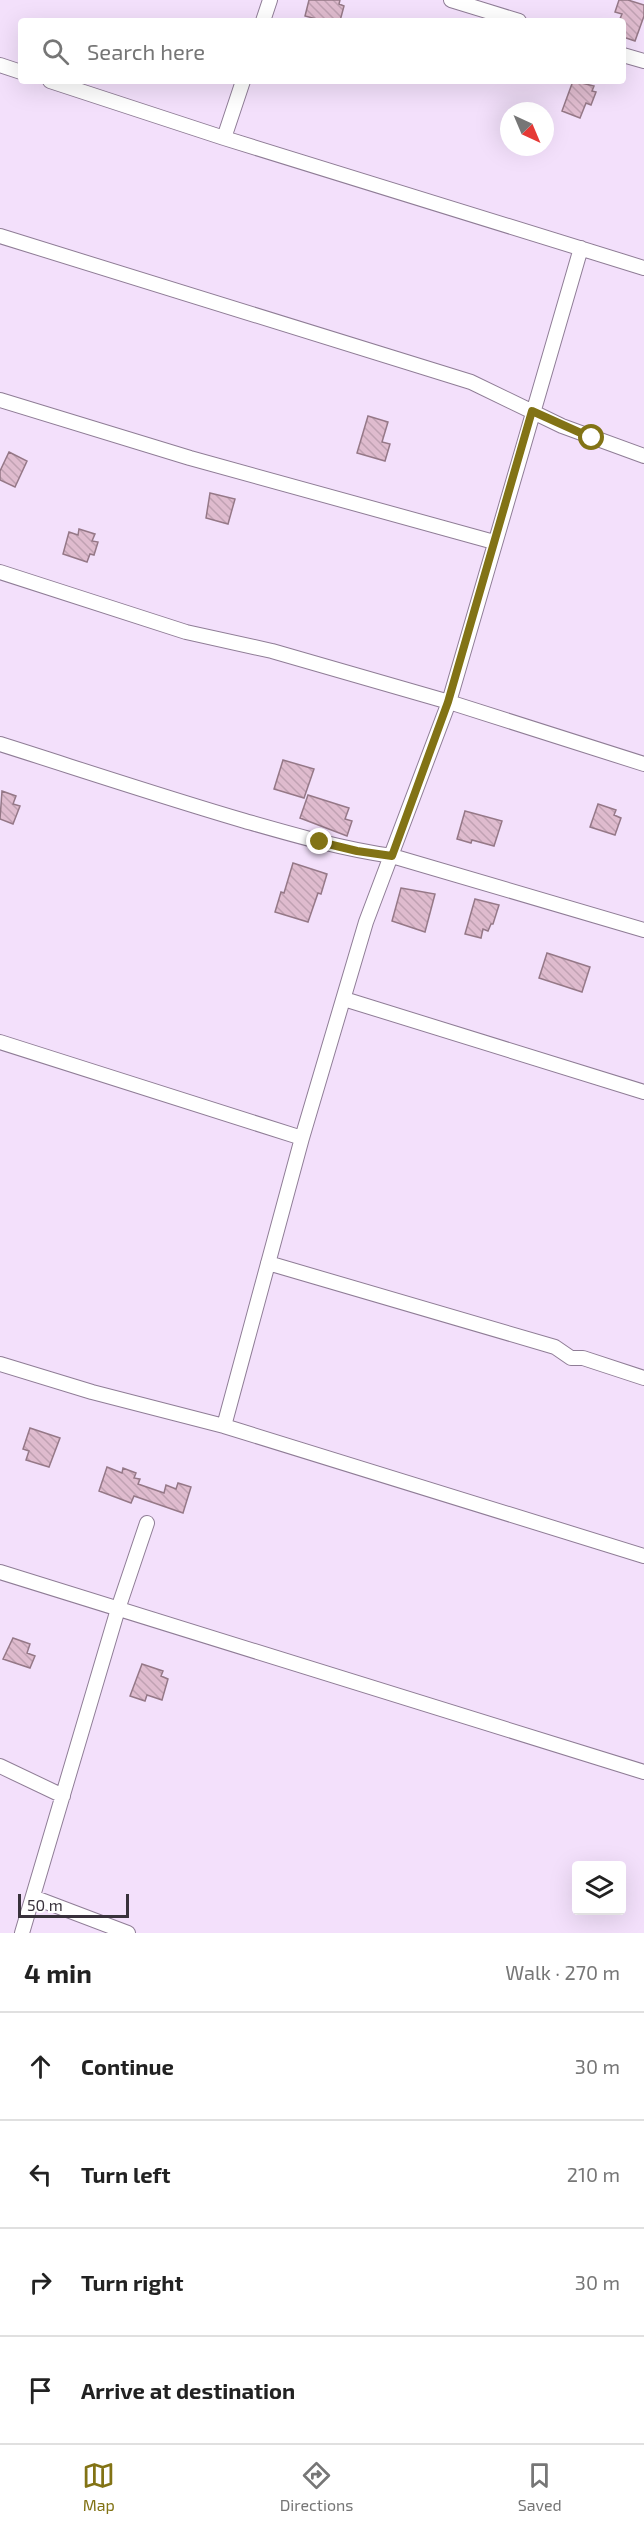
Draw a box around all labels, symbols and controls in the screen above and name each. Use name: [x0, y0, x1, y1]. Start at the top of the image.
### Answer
search box: [18, 18, 626, 84]
icon: search: [39, 35, 72, 68]
text: Search here: [87, 38, 205, 64]
north arrow: [500, 102, 554, 156]
route start: [578, 424, 604, 450]
route end: [306, 828, 332, 854]
map controls: [572, 1861, 626, 1915]
button: layers: [572, 1861, 626, 1915]
scale bar: [18, 1891, 129, 1918]
text: 50 m: [27, 1895, 63, 1914]
text: 4 min: [24, 1957, 92, 1988]
text: Walk · 270 m: [505, 1960, 620, 1984]
icon: ahead: [24, 2050, 57, 2083]
text: Continue: [81, 2053, 174, 2079]
text: 30 m: [575, 2054, 620, 2078]
icon: left: [24, 2158, 57, 2191]
text: Turn left: [81, 2161, 170, 2187]
text: 210 m: [567, 2162, 620, 2186]
icon: right: [24, 2266, 57, 2299]
text: Turn right: [81, 2269, 183, 2295]
text: 30 m: [575, 2270, 620, 2294]
icon: arrive: [24, 2374, 57, 2407]
text: Arrive at destination: [81, 2377, 295, 2403]
tab: Map: [82, 2459, 115, 2514]
tab: Directions: [280, 2459, 353, 2514]
tab: Saved: [518, 2459, 562, 2514]

